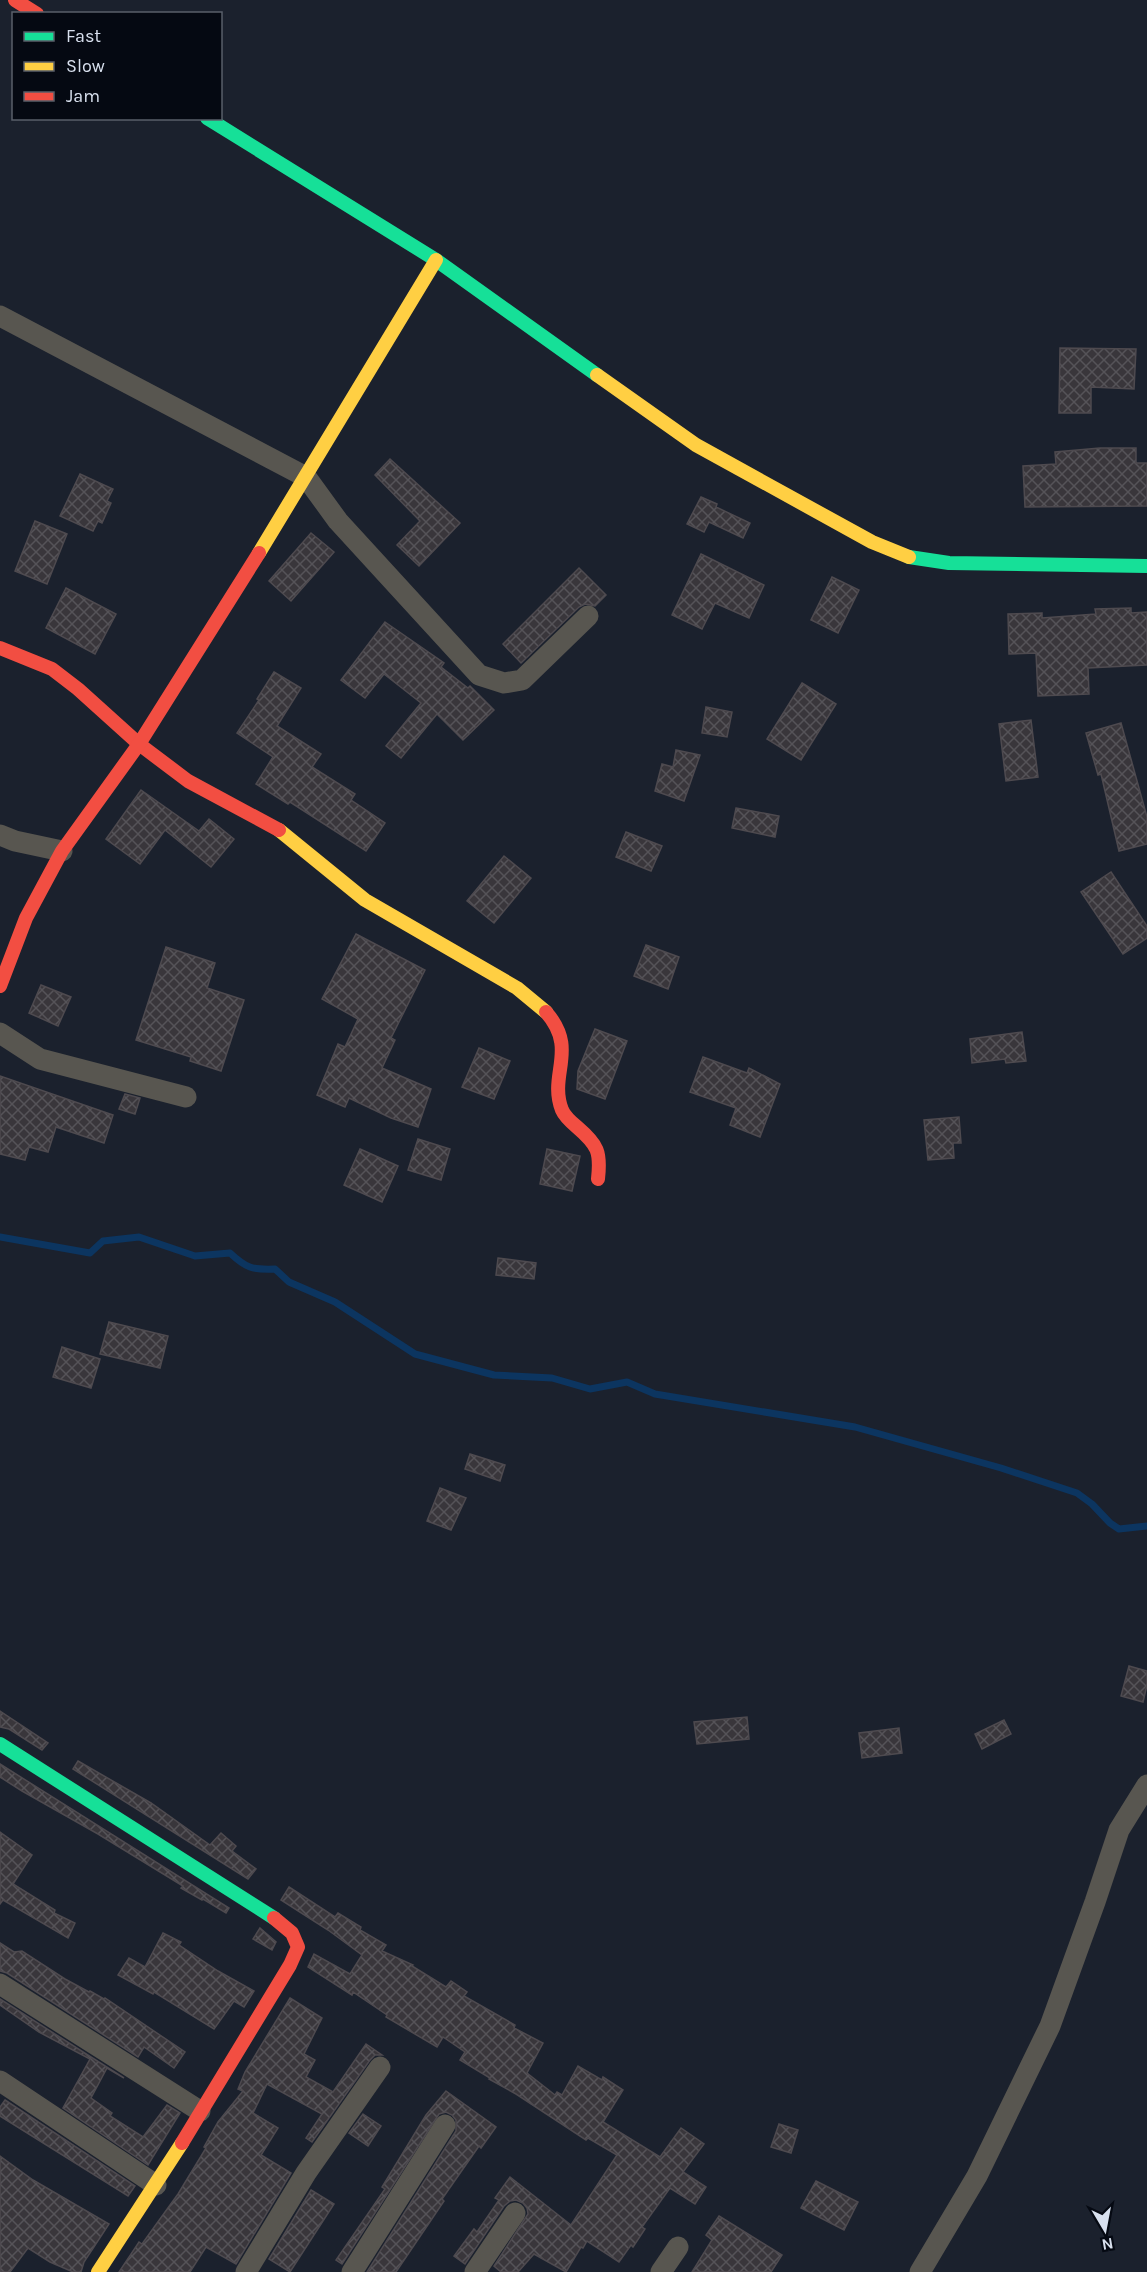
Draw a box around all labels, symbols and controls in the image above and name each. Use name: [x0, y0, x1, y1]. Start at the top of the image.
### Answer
legend: [12, 12, 222, 120]
text: Fast: [66, 25, 101, 47]
text: Slow: [66, 55, 105, 77]
text: Jam: [66, 85, 100, 107]
north arrow: [1075, 2200, 1135, 2260]
text: N: [1100, 2234, 1115, 2255]

